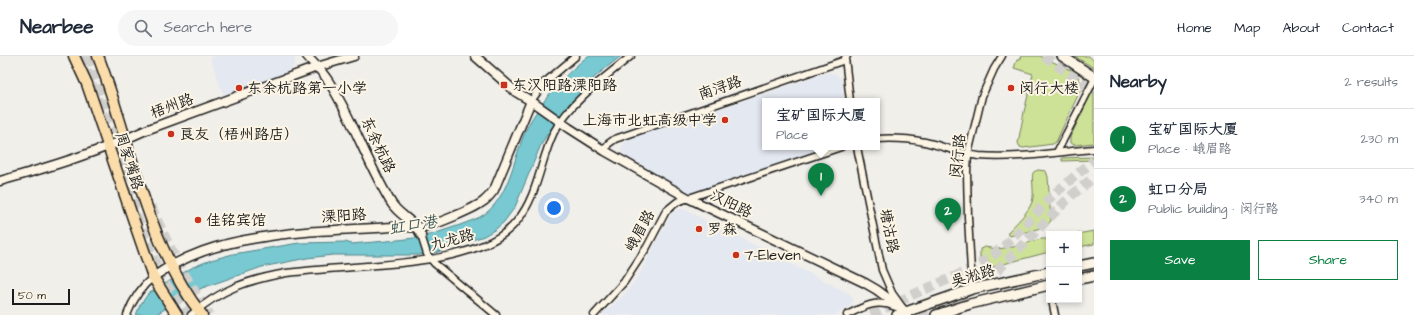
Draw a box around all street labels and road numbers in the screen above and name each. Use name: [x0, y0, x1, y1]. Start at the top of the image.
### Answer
street label: 南浔路: [695, 71, 745, 105]
street label: 梧州路: [147, 88, 197, 124]
street label: 东余杭路: [356, 113, 400, 177]
street label: 周家嘴路: [110, 129, 148, 193]
street label: 闵行路: [945, 133, 971, 179]
street label: 汉阳路: [706, 185, 756, 223]
street label: 溧阳路: [321, 204, 367, 228]
street label: 峨眉路: [620, 206, 660, 256]
street label: 塘沽路: [874, 207, 904, 255]
street label: 九龙路: [428, 224, 476, 256]
street label: 吴淞路: [948, 260, 998, 292]

